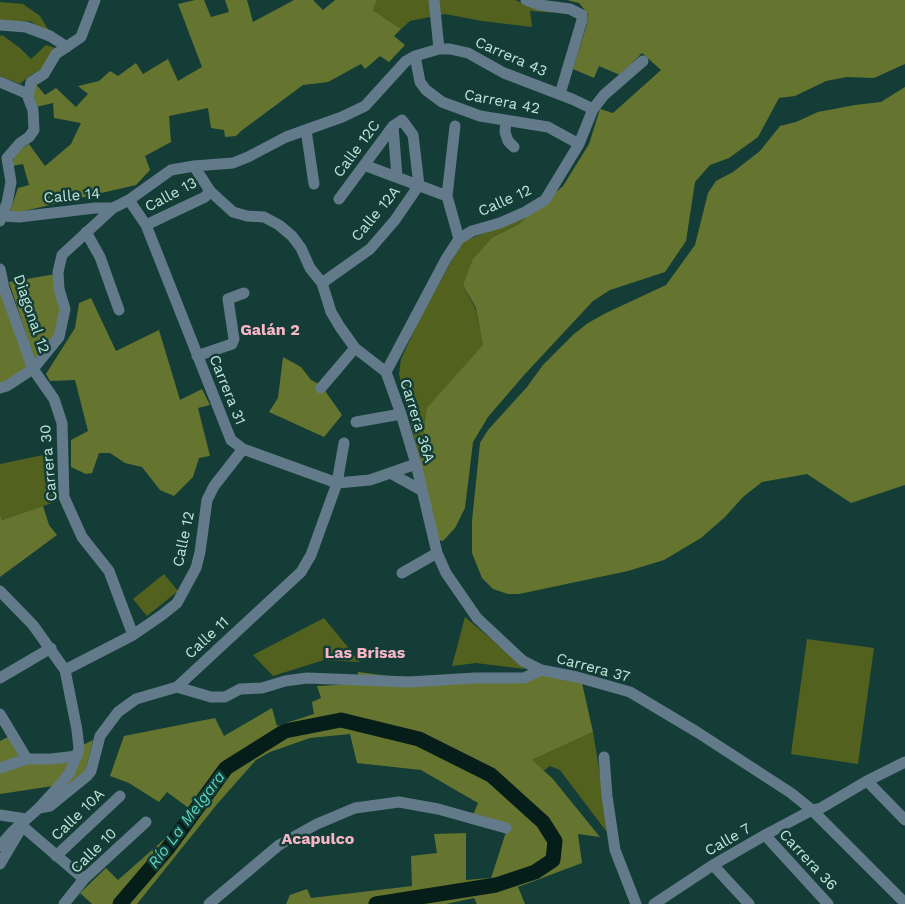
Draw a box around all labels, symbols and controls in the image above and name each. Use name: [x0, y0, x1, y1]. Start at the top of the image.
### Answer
street label: Carrera 43: [472, 33, 550, 81]
street label: Carrera 42: [463, 86, 541, 118]
street label: Calle 12C: [330, 117, 384, 181]
street label: Calle 13: [142, 174, 200, 216]
street label: Calle 12: [476, 181, 534, 221]
street label: Calle 12A: [348, 183, 404, 245]
street label: Calle 14: [43, 185, 101, 207]
street label: Diagonal 12: [9, 272, 53, 356]
district label: Galán 2: [240, 320, 300, 340]
street label: Carrera 31: [205, 353, 249, 427]
street label: Carrera 36A: [396, 377, 438, 465]
street label: Carrera 30: [37, 424, 61, 502]
street label: Calle 12: [169, 510, 199, 568]
street label: Calle 11: [181, 613, 233, 663]
district label: Las Brisas: [325, 643, 405, 663]
street label: Carrera 37: [554, 650, 632, 686]
water label: Río La Melgara: [144, 768, 230, 872]
street label: Calle 10A: [48, 785, 108, 845]
street label: Calle 7: [702, 820, 754, 860]
street label: Calle 10: [67, 825, 121, 877]
street label: Carrera 36: [775, 826, 841, 894]
district label: Acapulco: [282, 829, 354, 849]

